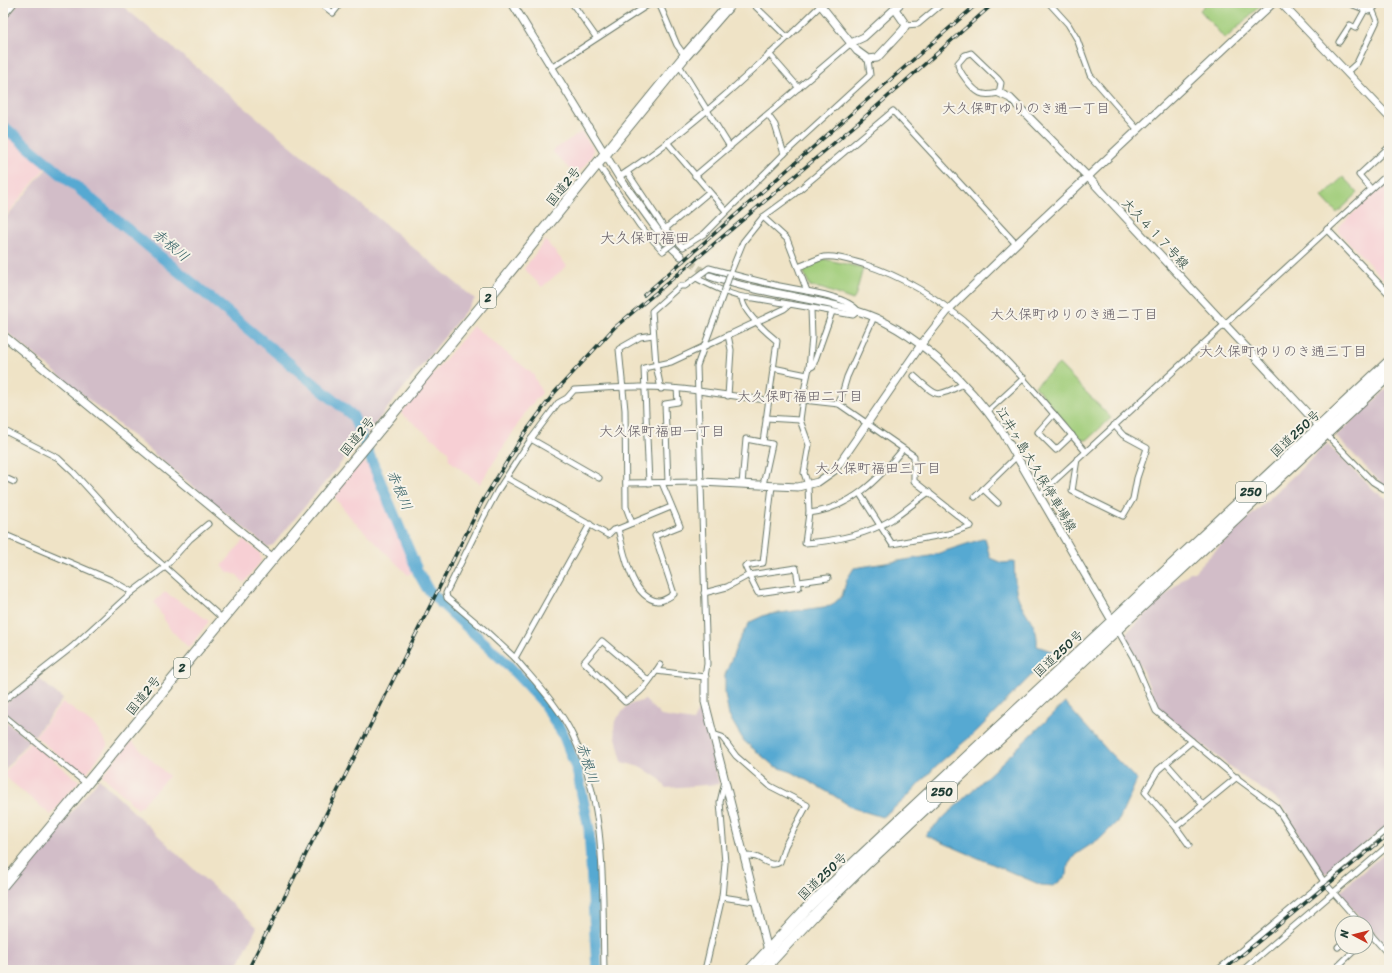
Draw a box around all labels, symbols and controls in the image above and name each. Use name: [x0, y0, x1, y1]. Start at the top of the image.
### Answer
district label: 大久保町ゆりのき通一丁目: [942, 96, 1110, 121]
street label: 国道2号: [540, 161, 587, 212]
street label: 大久４１７号線: [1116, 192, 1196, 275]
water label: 赤根川: [147, 222, 195, 268]
district label: 大久保町福田: [600, 225, 690, 251]
road number: 2: [480, 288, 496, 308]
district label: 大久保町ゆりのき通二丁目: [990, 302, 1158, 327]
district label: 大久保町ゆりのき通三丁目: [1199, 339, 1367, 364]
district label: 大久保町福田二丁目: [737, 384, 863, 409]
street label: 江井ヶ島大久保停車場線: [990, 402, 1084, 537]
street label: 国道250号: [1265, 404, 1326, 463]
street label: 国道2号: [334, 411, 381, 462]
district label: 大久保町福田一丁目: [599, 419, 725, 444]
district label: 大久保町福田三丁目: [815, 456, 941, 481]
water label: 赤根川: [380, 466, 419, 514]
road number: 250: [1236, 482, 1266, 502]
street label: 国道250号: [1028, 624, 1089, 683]
road number: 2: [174, 658, 190, 678]
street label: 国道2号: [120, 670, 167, 721]
water label: 赤根川: [569, 739, 606, 787]
road number: 250: [927, 782, 957, 802]
street label: 国道250号: [792, 846, 853, 906]
north arrow: [1334, 915, 1374, 955]
text: N: [1335, 929, 1355, 940]

